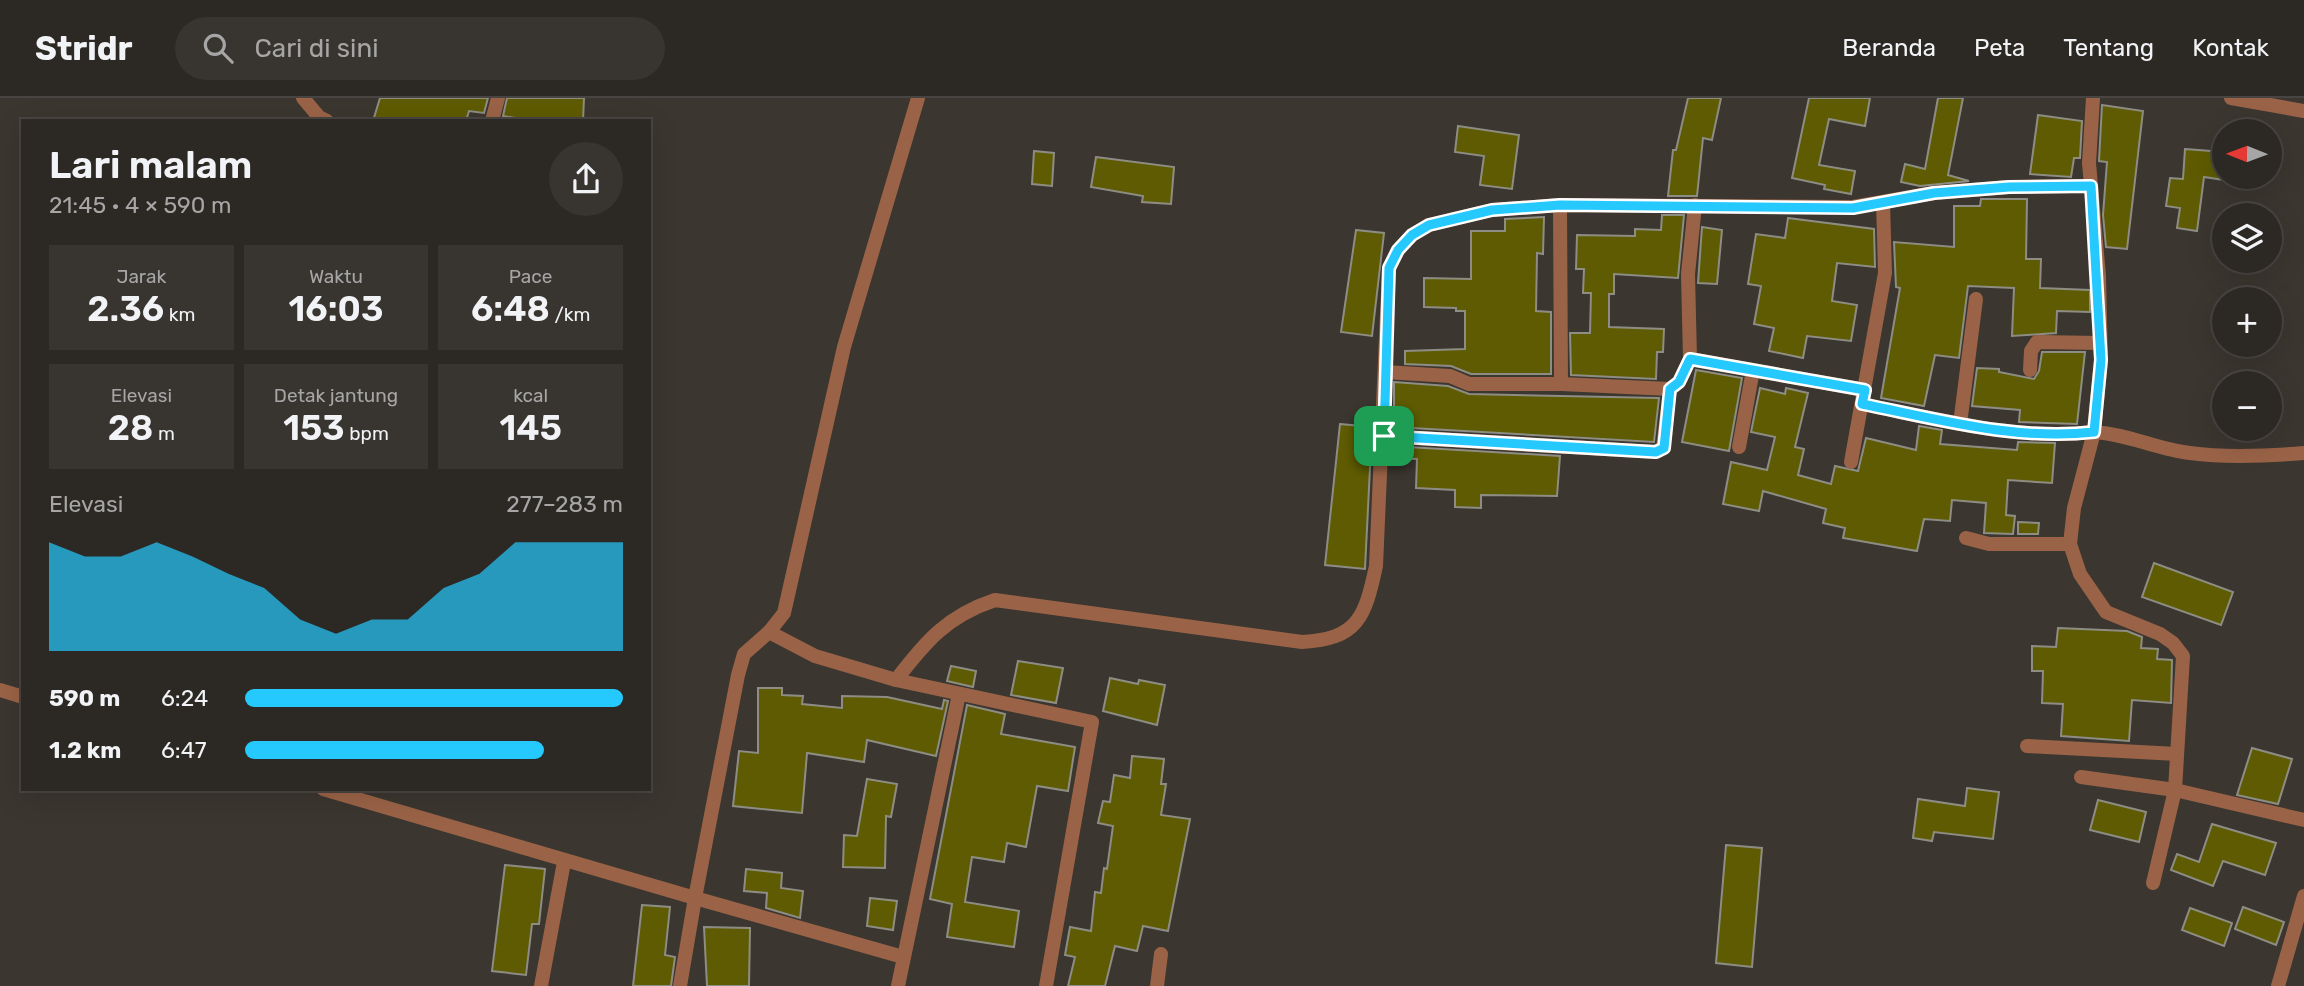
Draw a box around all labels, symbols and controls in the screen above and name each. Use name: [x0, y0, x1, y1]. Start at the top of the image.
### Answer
search box: [175, 17, 665, 80]
text: Stridr: [35, 29, 133, 68]
icon: search: [199, 29, 237, 67]
text: Cari di sini: [255, 33, 378, 64]
text: Beranda: [1842, 34, 1936, 62]
text: Peta: [1974, 34, 2025, 62]
text: Tentang: [2063, 34, 2154, 62]
text: Kontak: [2192, 34, 2269, 62]
north arrow: [2212, 119, 2282, 189]
map controls: [2212, 119, 2282, 441]
text: Lari malam: [49, 142, 252, 188]
button: share: [549, 142, 623, 216]
text: 21:45 · 4 × 590 m: [49, 191, 231, 219]
button: layers: [2212, 203, 2282, 273]
text: Jarak: [116, 265, 166, 288]
text: Waktu: [309, 265, 363, 288]
text: Pace: [509, 265, 552, 288]
button: +: [2212, 287, 2282, 357]
text: 2.36: [87, 288, 164, 330]
text: 16:03: [289, 288, 383, 330]
text: 6:48: [471, 288, 550, 330]
text: km: [164, 303, 195, 326]
text: /km: [550, 303, 590, 326]
button: −: [2212, 371, 2282, 441]
text: Elevasi: [111, 384, 172, 407]
text: Detak jantung: [274, 384, 398, 407]
text: kcal: [513, 384, 548, 407]
pin: [1354, 406, 1414, 466]
text: 28: [108, 407, 153, 449]
text: 153: [283, 407, 345, 449]
text: 145: [500, 407, 562, 449]
icon: arrive: [1365, 417, 1403, 455]
text: m: [153, 422, 175, 445]
text: bpm: [345, 422, 389, 445]
text: Elevasi: [49, 490, 123, 518]
text: 277–283 m: [506, 490, 623, 518]
text: 590 m: [49, 684, 120, 712]
text: 6:24: [161, 684, 208, 712]
text: 1.2 km: [49, 736, 121, 764]
text: 6:47: [161, 736, 206, 764]

